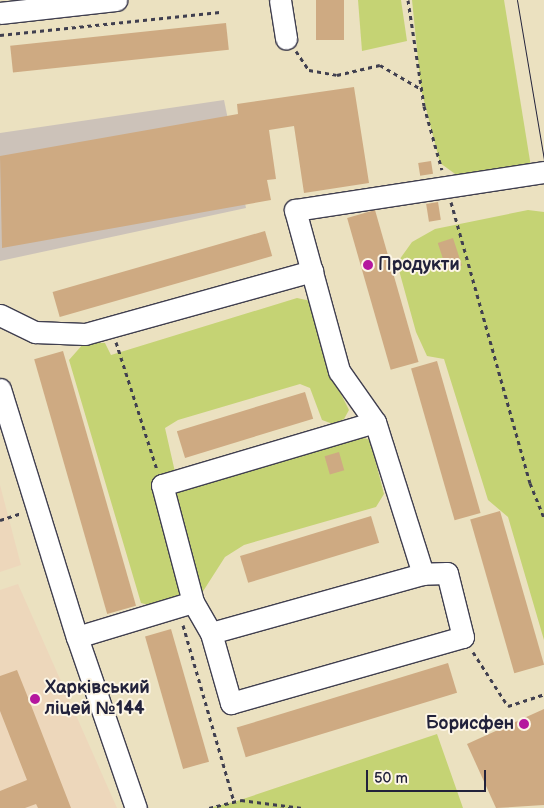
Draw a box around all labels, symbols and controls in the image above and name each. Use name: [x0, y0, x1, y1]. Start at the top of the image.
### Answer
place label: Продукти: [378, 254, 460, 276]
marker: Продукти: [362, 259, 374, 271]
place label: Харківський ліцей №144: [45, 678, 150, 721]
marker: Харківський ліцей №144: [29, 693, 41, 705]
place label: Борисфен: [426, 713, 514, 735]
marker: Борисфен: [518, 718, 530, 730]
scale bar: [369, 760, 489, 792]
text: 50 m: [374, 769, 408, 788]

